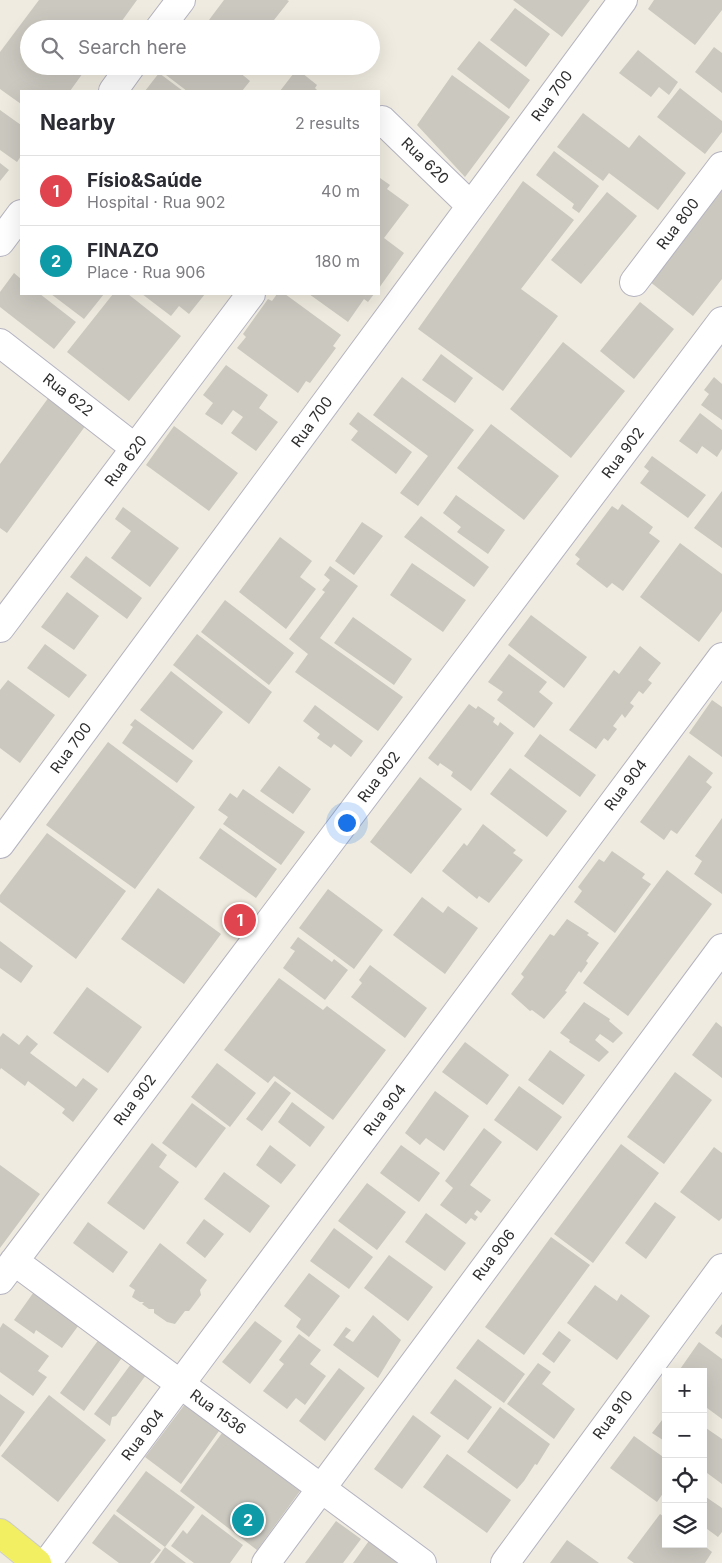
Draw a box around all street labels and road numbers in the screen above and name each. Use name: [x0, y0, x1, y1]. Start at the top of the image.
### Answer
street label: Rua 700: [527, 67, 576, 125]
street label: Rua 620: [397, 133, 453, 188]
street label: Rua 800: [652, 194, 703, 253]
street label: Rua 622: [39, 369, 97, 420]
street label: Rua 700: [287, 393, 336, 451]
street label: Rua 902: [597, 423, 648, 482]
street label: Rua 620: [100, 431, 151, 490]
street label: Rua 700: [46, 719, 95, 777]
street label: Rua 902: [353, 747, 404, 806]
street label: Rua 904: [600, 755, 651, 814]
street label: Rua 902: [109, 1070, 160, 1129]
street label: Rua 904: [359, 1080, 410, 1139]
street label: Rua 906: [468, 1225, 519, 1284]
street label: Rua 1536: [186, 1385, 250, 1438]
street label: Rua 910: [588, 1386, 637, 1443]
street label: Rua 904: [117, 1405, 168, 1464]

